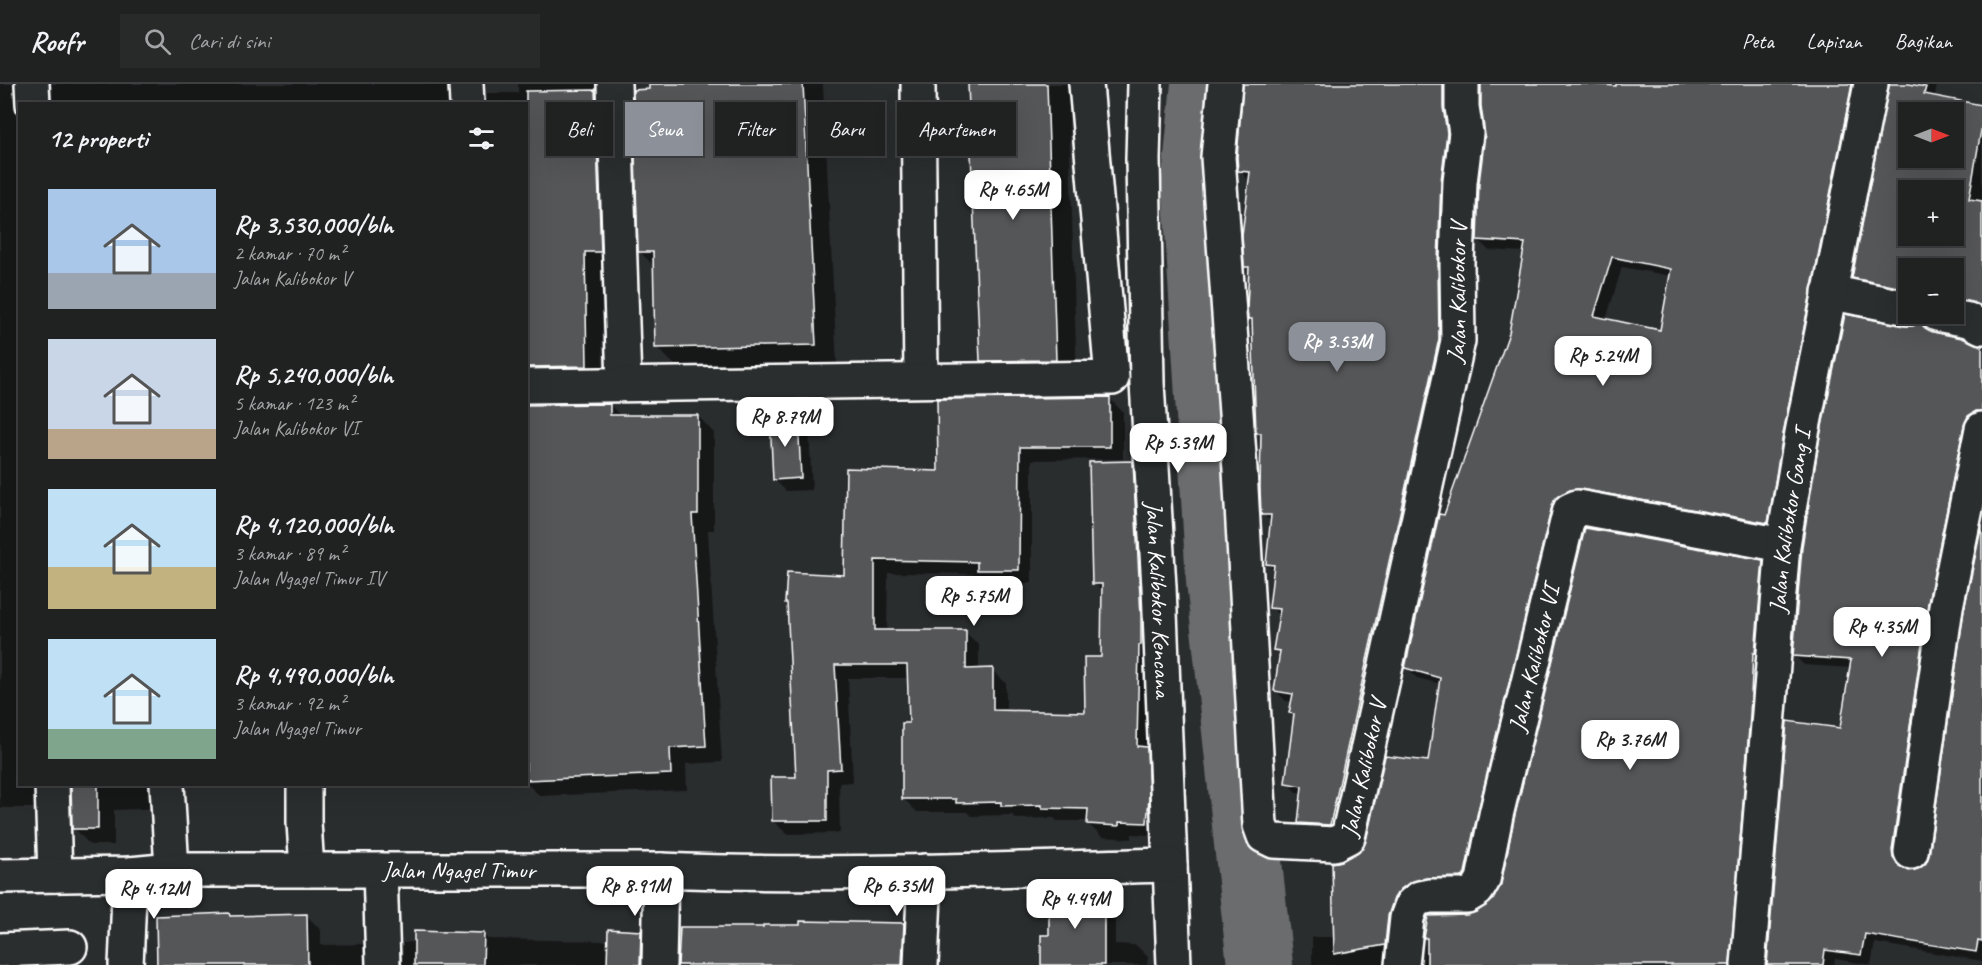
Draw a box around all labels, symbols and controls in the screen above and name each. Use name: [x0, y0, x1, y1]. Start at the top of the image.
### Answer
search box: [120, 14, 540, 68]
text: Roofr: [30, 24, 84, 59]
icon: search: [141, 25, 174, 58]
text: Cari di sini: [189, 27, 270, 55]
text: Peta: [1742, 28, 1774, 54]
text: Lapisan: [1807, 28, 1862, 54]
text: Bagikan: [1895, 28, 1952, 54]
chip: Beli: [546, 102, 613, 156]
chip: Sewa: [625, 102, 703, 156]
chip: Filter: [715, 102, 796, 156]
chip: Baru: [808, 102, 885, 156]
chip: Apartemen: [897, 102, 1016, 156]
north arrow: [1898, 102, 1964, 168]
map controls: [1898, 102, 1964, 324]
text: 12 properti: [48, 122, 148, 155]
icon: filters: [465, 122, 498, 155]
pin: Rp 4.65M: [951, 170, 1075, 221]
text: Rp 4.65M: [978, 177, 1048, 202]
button: +: [1898, 180, 1964, 246]
text: Rp 3,530,000/bln: [234, 208, 393, 241]
icon: home: [96, 213, 168, 285]
street label: Jalan Kalibokor V: [1439, 218, 1474, 366]
text: 2 kamar · 70 m²: [234, 241, 345, 266]
button: −: [1898, 258, 1964, 324]
text: Jalan Kalibokor V: [234, 266, 350, 291]
pin: Rp 3.53M: [1275, 322, 1399, 373]
text: Rp 3.53M: [1303, 329, 1371, 354]
pin: Rp 5.24M: [1541, 336, 1665, 387]
text: Rp 5.24M: [1569, 343, 1637, 368]
text: Rp 5,240,000/bln: [234, 358, 393, 391]
icon: home: [96, 363, 168, 435]
text: 5 kamar · 123 m²: [234, 391, 354, 416]
pin: Rp 8.79M: [723, 397, 847, 448]
text: Rp 8.79M: [751, 404, 819, 429]
text: Jalan Kalibokor VI: [234, 416, 358, 441]
street label: Jalan Kalibokor Gang I: [1762, 422, 1818, 615]
pin: Rp 5.39M: [1116, 423, 1240, 474]
text: Rp 5.39M: [1144, 430, 1212, 455]
street label: Jalan Kalibokor Kencana: [1139, 500, 1178, 700]
text: Rp 4,120,000/bln: [234, 508, 394, 541]
icon: home: [96, 513, 168, 585]
text: 3 kamar · 89 m²: [234, 541, 345, 566]
text: Jalan Ngagel Timur IV: [234, 566, 384, 591]
pin: Rp 5.75M: [912, 576, 1036, 627]
street label: Jalan Kalibokor VI: [1502, 577, 1567, 736]
text: Rp 5.75M: [940, 583, 1008, 608]
pin: Rp 4.35M: [1820, 607, 1944, 658]
text: Rp 4.35M: [1848, 614, 1916, 639]
text: Rp 4,490,000/bln: [234, 658, 393, 691]
icon: home: [96, 663, 168, 735]
text: 3 kamar · 92 m²: [234, 691, 345, 716]
street label: Jalan Kalibokor V: [1333, 692, 1394, 840]
text: Jalan Ngagel Timur: [234, 716, 361, 741]
pin: Rp 3.76M: [1568, 720, 1692, 771]
text: Rp 3.76M: [1595, 727, 1665, 752]
street label: Jalan Ngagel Timur: [381, 855, 537, 885]
pin: Rp 8.91M: [573, 866, 697, 917]
pin: Rp 6.35M: [835, 866, 959, 917]
pin: Rp 4.12M: [92, 869, 216, 920]
text: Rp 8.91M: [601, 873, 669, 898]
text: Rp 6.35M: [862, 873, 932, 898]
text: Rp 4.12M: [119, 876, 189, 901]
pin: Rp 4.49M: [1013, 879, 1137, 930]
text: Rp 4.49M: [1041, 886, 1109, 911]

